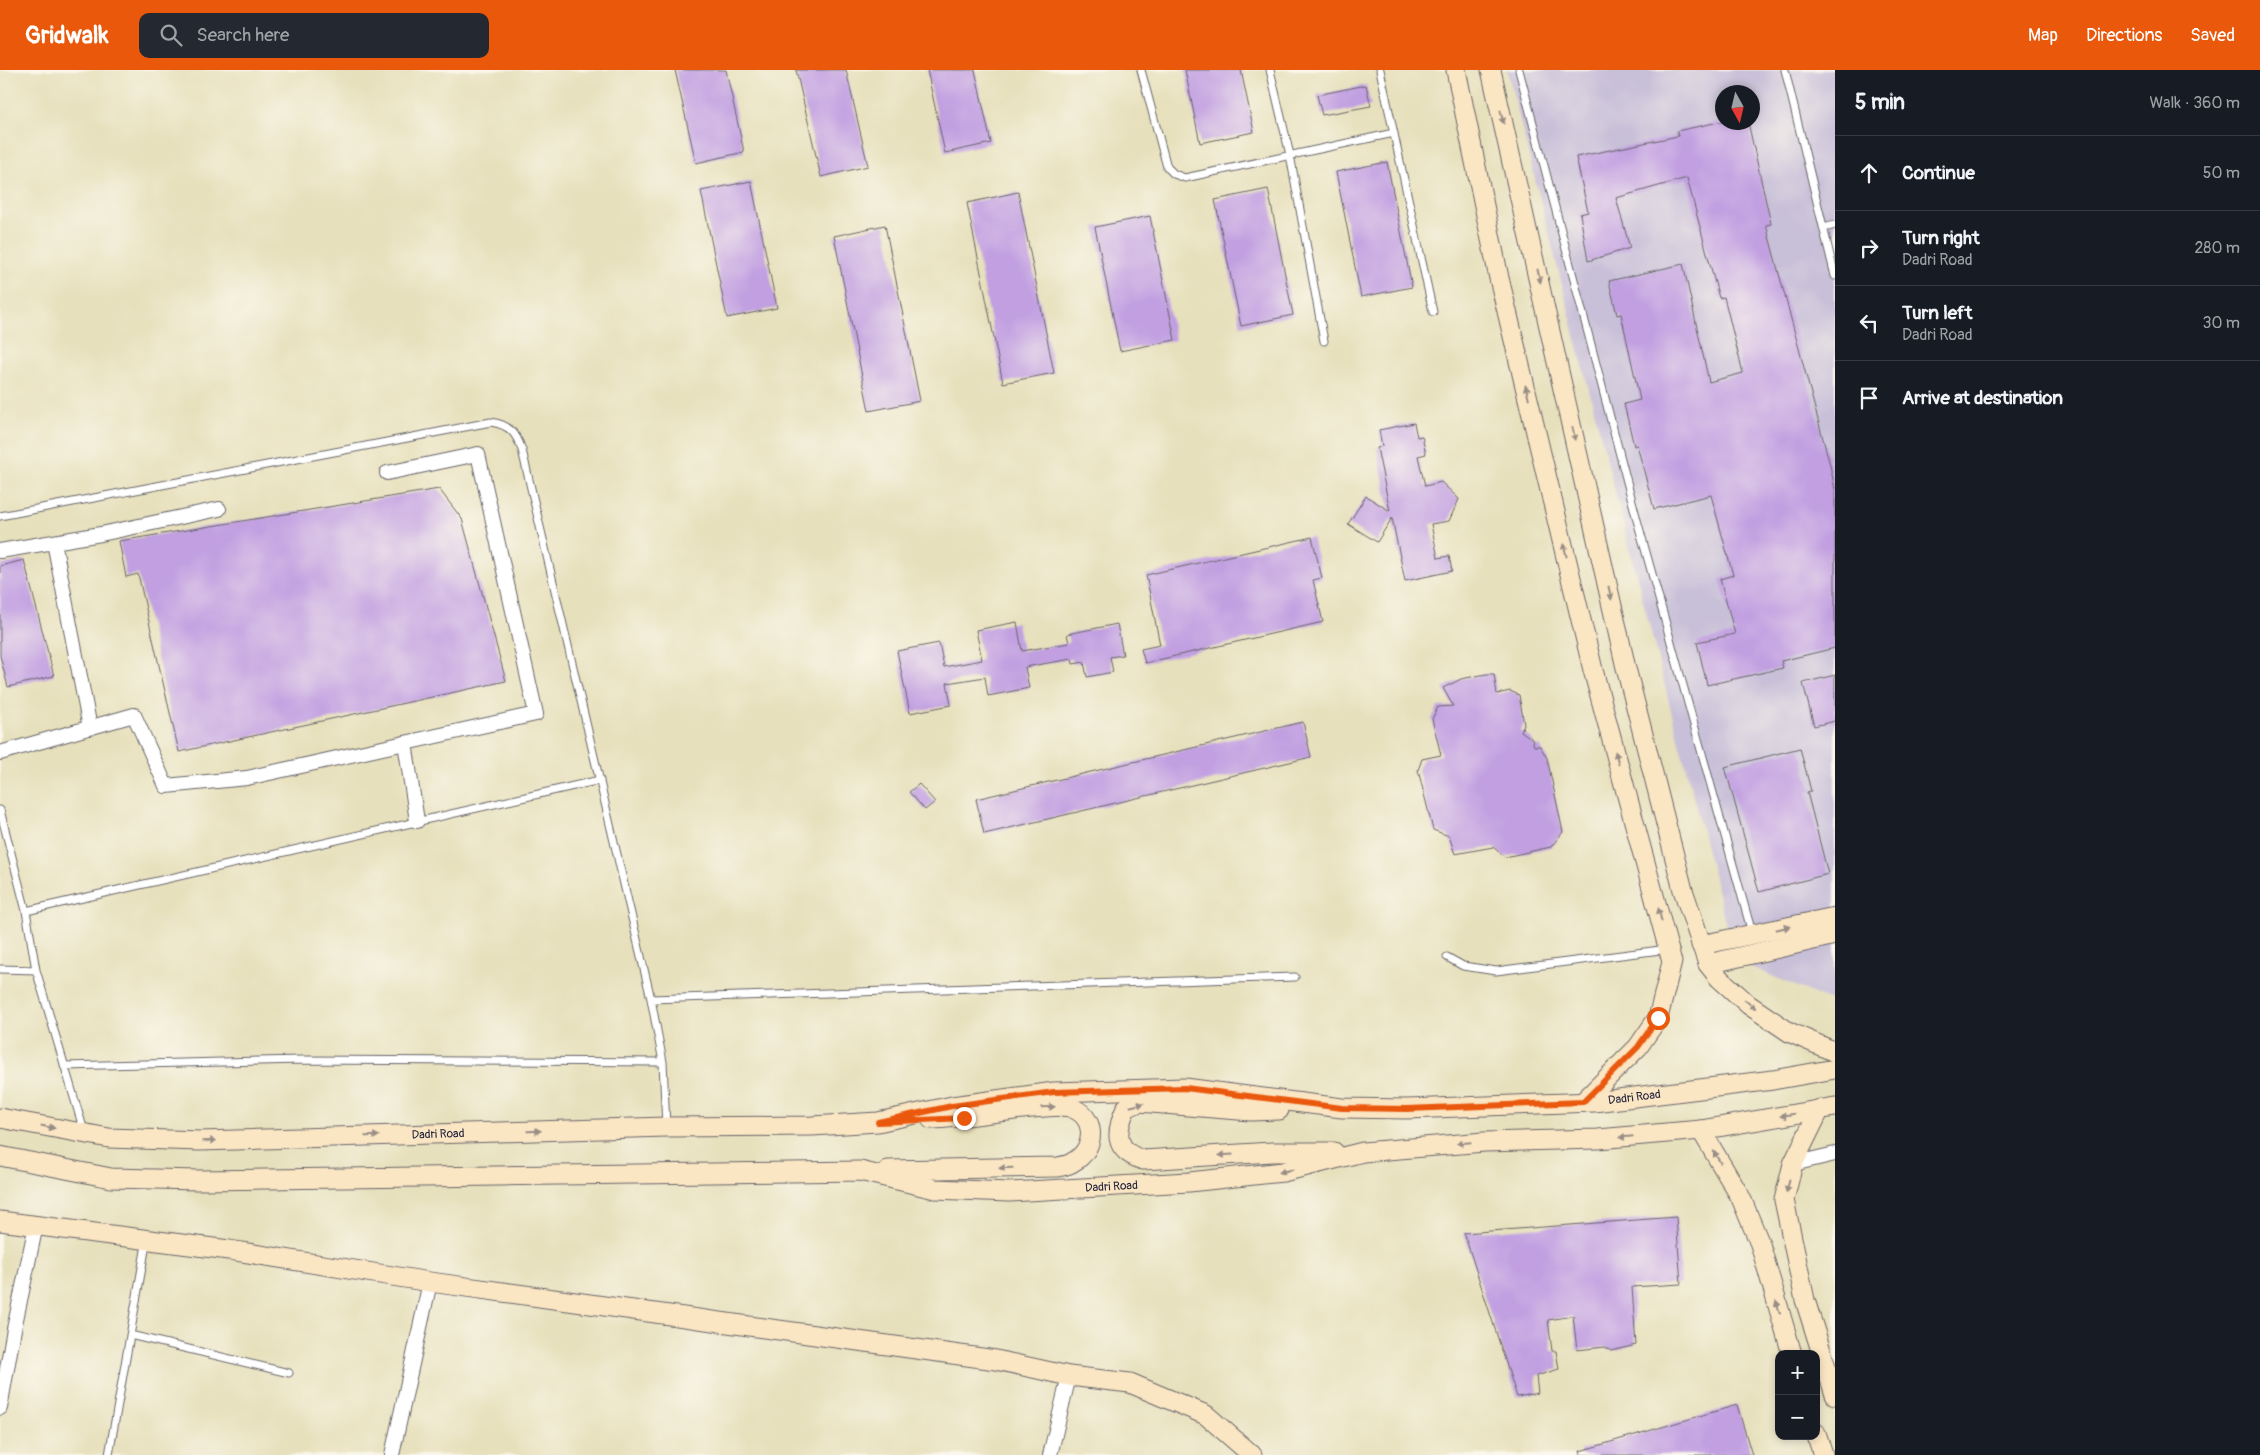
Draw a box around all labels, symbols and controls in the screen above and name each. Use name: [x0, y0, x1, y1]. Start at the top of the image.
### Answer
search box: [139, 13, 489, 58]
text: Gridwalk: [25, 21, 109, 50]
icon: search: [157, 21, 185, 49]
text: Search here: [197, 23, 289, 47]
text: Map: [2028, 24, 2058, 47]
text: Directions: [2086, 24, 2162, 47]
text: Saved: [2190, 24, 2235, 47]
north arrow: [1715, 85, 1760, 130]
text: 5 min: [1855, 89, 1905, 116]
text: Walk · 360 m: [2149, 93, 2240, 113]
one-way arrow: [1498, 110, 1506, 125]
icon: ahead: [1855, 159, 1883, 187]
text: Continue: [1902, 161, 1975, 185]
text: 50 m: [2203, 163, 2240, 183]
text: Turn right: [1902, 226, 1980, 250]
icon: right: [1855, 234, 1883, 262]
text: 280 m: [2194, 238, 2240, 258]
text: Dadri Road: [1902, 250, 1972, 270]
one-way arrow: [1535, 268, 1543, 283]
text: Turn left: [1902, 301, 1972, 325]
icon: left: [1855, 309, 1883, 337]
text: 30 m: [2202, 313, 2240, 333]
text: Dadri Road: [1902, 325, 1972, 345]
one-way arrow: [1523, 384, 1531, 399]
icon: arrive: [1855, 384, 1883, 412]
text: Arrive at destination: [1902, 386, 2063, 410]
one-way arrow: [1570, 427, 1578, 442]
one-way arrow: [1561, 542, 1569, 557]
one-way arrow: [1606, 585, 1614, 600]
one-way arrow: [1613, 751, 1621, 766]
one-way arrow: [1655, 908, 1663, 923]
one-way arrow: [1776, 924, 1792, 932]
one-way arrow: [1743, 999, 1756, 1010]
route start: [1647, 1007, 1670, 1030]
street label: Dadri Road: [1607, 1087, 1662, 1108]
one-way arrow: [1130, 1100, 1146, 1108]
one-way arrow: [1040, 1103, 1056, 1111]
route end: [953, 1107, 976, 1130]
one-way arrow: [1779, 1111, 1795, 1119]
one-way arrow: [40, 1124, 56, 1132]
street label: Dadri Road: [411, 1126, 465, 1143]
one-way arrow: [527, 1127, 543, 1135]
one-way arrow: [364, 1132, 380, 1140]
one-way arrow: [1618, 1133, 1634, 1141]
one-way arrow: [202, 1136, 218, 1144]
one-way arrow: [1455, 1140, 1471, 1148]
one-way arrow: [1713, 1150, 1721, 1165]
one-way arrow: [1218, 1151, 1234, 1159]
one-way arrow: [997, 1164, 1013, 1172]
one-way arrow: [1278, 1167, 1294, 1175]
street label: Dadri Road: [1085, 1178, 1138, 1196]
one-way arrow: [1783, 1179, 1791, 1194]
one-way arrow: [1774, 1299, 1782, 1314]
map controls: [1775, 1350, 1820, 1440]
button: +: [1775, 1350, 1820, 1395]
button: −: [1775, 1395, 1820, 1440]

